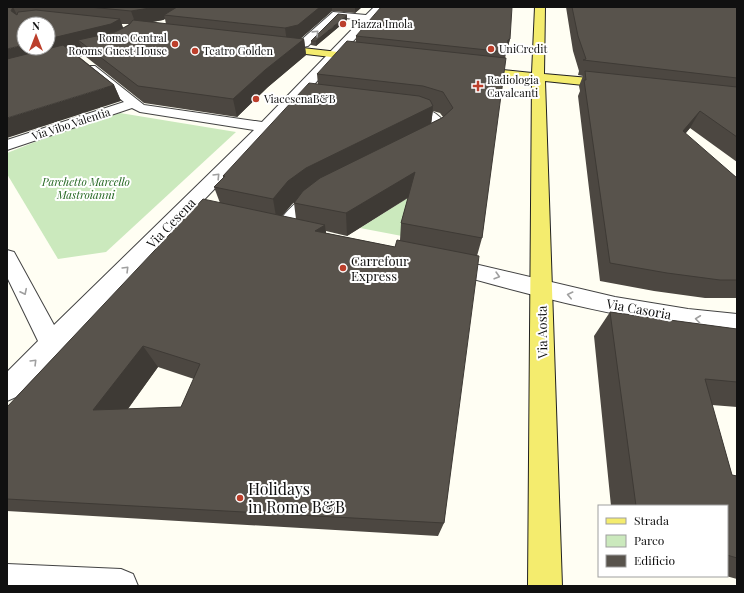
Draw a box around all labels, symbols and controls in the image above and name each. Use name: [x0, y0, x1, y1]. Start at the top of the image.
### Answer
north arrow: [16, 16, 56, 56]
place label: Piazza Imola: [351, 16, 413, 31]
text: N: [32, 18, 40, 33]
marker: Piazza Imola: [338, 19, 348, 29]
place label: Rome Central Rooms Guest House: [68, 30, 167, 58]
one-way arrow: [311, 30, 319, 38]
marker: Rome Central Rooms Guest House: [170, 39, 180, 49]
place label: UniCredit: [499, 41, 547, 56]
place label: Teatro Golden: [203, 43, 273, 58]
marker: UniCredit: [486, 44, 496, 54]
marker: Teatro Golden: [190, 46, 200, 56]
place label: Radiologia Cavalcanti: [487, 72, 539, 100]
marker: Radiologia Cavalcanti: [472, 80, 484, 92]
place label: ViacesenaB&B: [263, 91, 336, 106]
marker: ViacesenaB&B: [251, 94, 261, 104]
street label: Via Vibo Valentia: [29, 104, 112, 144]
one-way arrow: [212, 173, 220, 181]
park label: Parchetto Marcello Mastroianni: [41, 174, 130, 202]
street label: Via Cesena: [142, 194, 199, 252]
place label: Carrefour Express: [351, 252, 409, 284]
marker: Carrefour Express: [338, 263, 348, 273]
one-way arrow: [121, 266, 129, 274]
one-way arrow: [493, 271, 500, 280]
one-way arrow: [19, 288, 27, 295]
one-way arrow: [567, 292, 574, 300]
street label: Via Casoria: [604, 294, 673, 323]
street label: Via Aosta: [533, 305, 550, 360]
one-way arrow: [695, 315, 701, 324]
one-way arrow: [30, 359, 37, 367]
place label: Holidays in Rome B&B: [248, 478, 345, 517]
marker: Holidays in Rome B&B: [235, 493, 245, 503]
legend: [598, 505, 728, 577]
text: Strada: [634, 512, 669, 528]
text: Parco: [634, 532, 665, 548]
text: Edificio: [634, 552, 676, 568]

